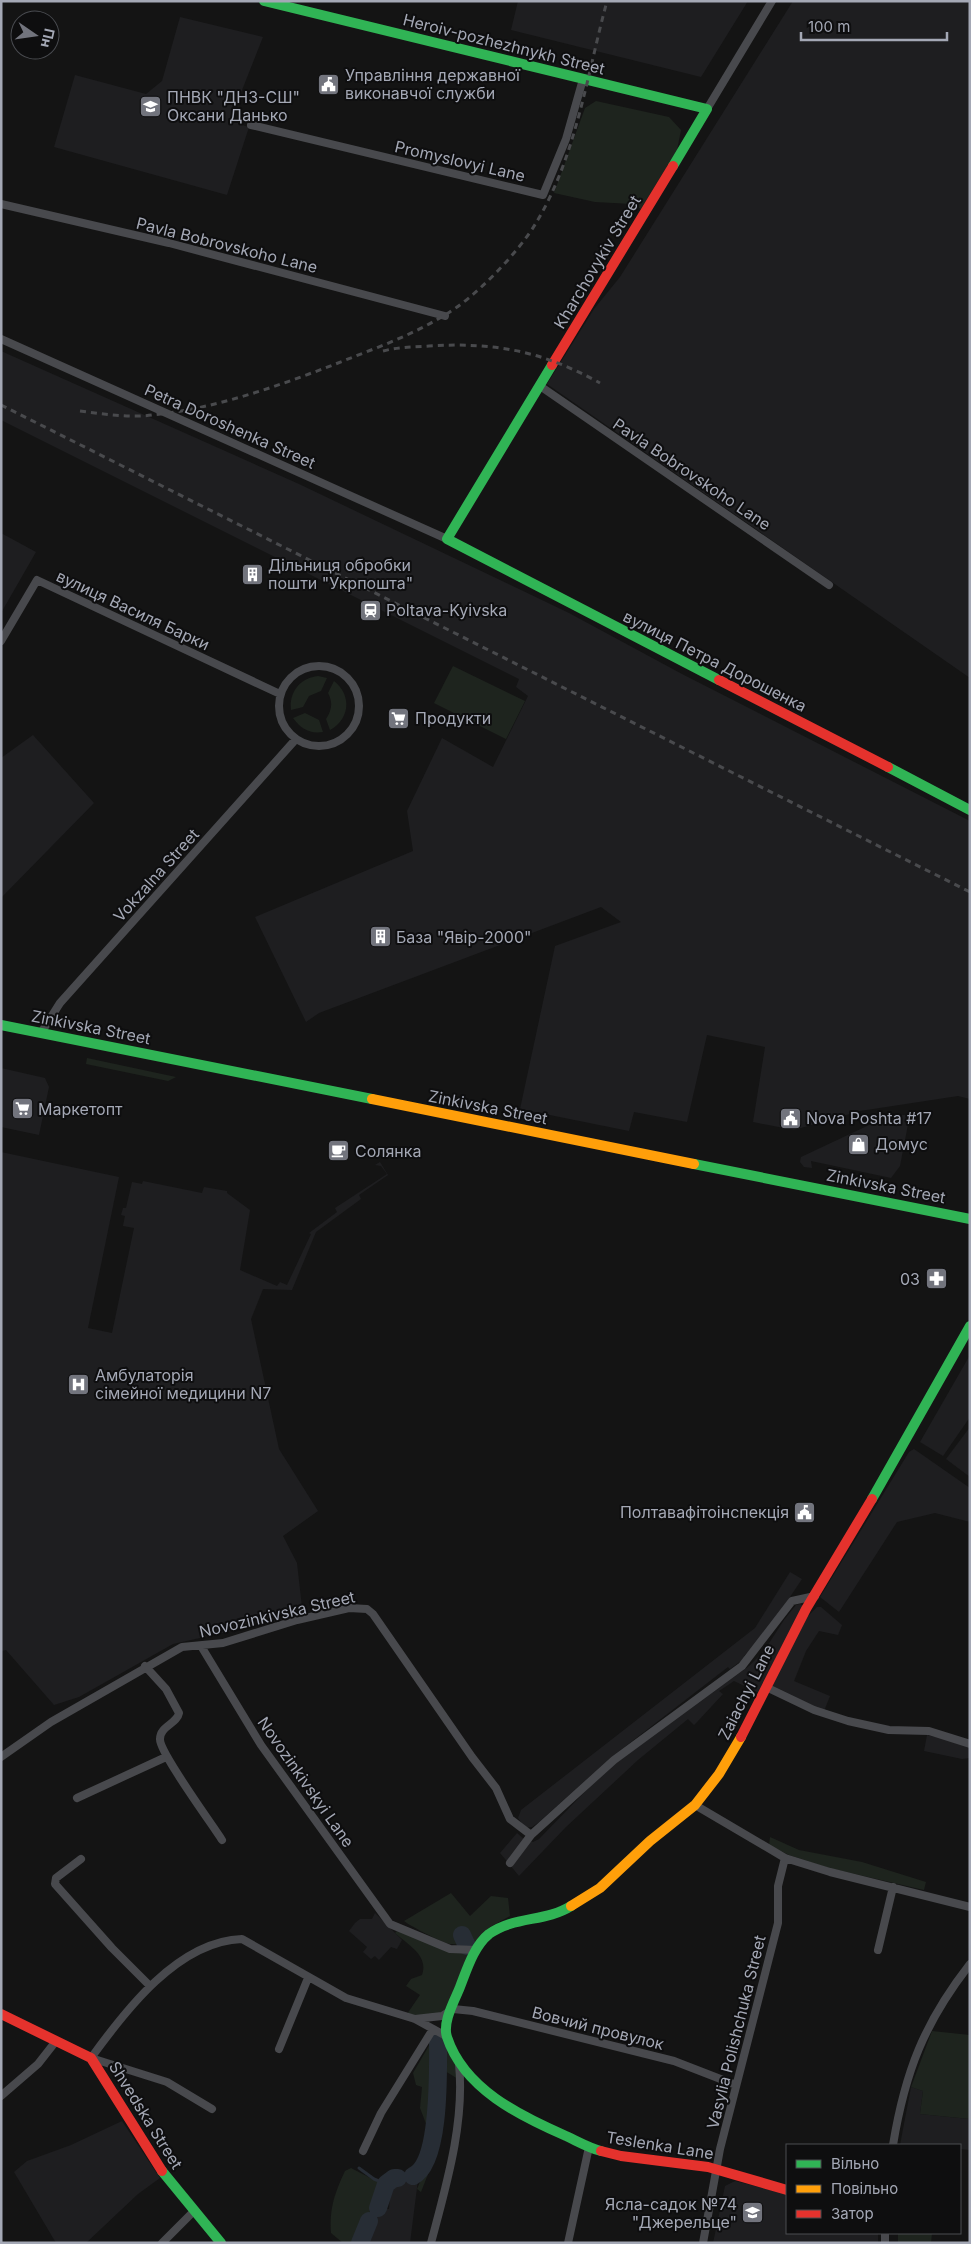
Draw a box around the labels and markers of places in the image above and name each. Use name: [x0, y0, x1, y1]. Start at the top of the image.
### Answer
place label: Управління державної виконавчої служби: [345, 65, 521, 103]
public building icon: Управління державної виконавчої служби: [317, 72, 341, 96]
place label: ПНВК "ДНЗ-СШ" Оксани Данько: [167, 87, 300, 125]
school or university icon: ПНВК "ДНЗ-СШ" Оксани Данько: [139, 94, 163, 118]
place label: Дільниця обробки пошти "Укрпошта": [268, 555, 413, 593]
building icon: Дільниця обробки пошти "Укрпошта": [240, 562, 264, 586]
station icon: Poltava-Kyivska: [358, 598, 382, 622]
place label: Poltava-Kyivska: [386, 600, 507, 620]
supermarket icon: Продукти: [387, 706, 411, 730]
place label: Продукти: [415, 708, 491, 728]
building icon: База "Явір-2000": [368, 925, 392, 949]
place label: База "Явір-2000": [396, 927, 531, 947]
supermarket icon: Маркетопт: [10, 1097, 34, 1121]
place label: Маркетопт: [38, 1099, 123, 1119]
public building icon: Nova Poshta #17: [778, 1106, 802, 1130]
place label: Nova Poshta #17: [806, 1108, 932, 1128]
shop icon: Домус: [847, 1132, 871, 1156]
place label: Домус: [875, 1134, 928, 1154]
cafe icon: Солянка: [327, 1139, 351, 1163]
place label: Солянка: [355, 1141, 421, 1161]
pharmacy icon: 03: [924, 1267, 948, 1291]
place label: 03: [900, 1269, 920, 1289]
place label: Амбулаторія сімейної медицини N7: [95, 1365, 271, 1403]
hospital icon: Амбулаторія сімейної медицини N7: [67, 1372, 91, 1396]
public building icon: Полтавафітоінспекція: [793, 1500, 817, 1524]
place label: Полтавафітоінспекція: [620, 1502, 789, 1522]
place label: Ясла-садок №74 "Джерельце": [605, 2194, 737, 2232]
school or university icon: Ясла-садок №74 "Джерельце": [741, 2201, 765, 2225]

